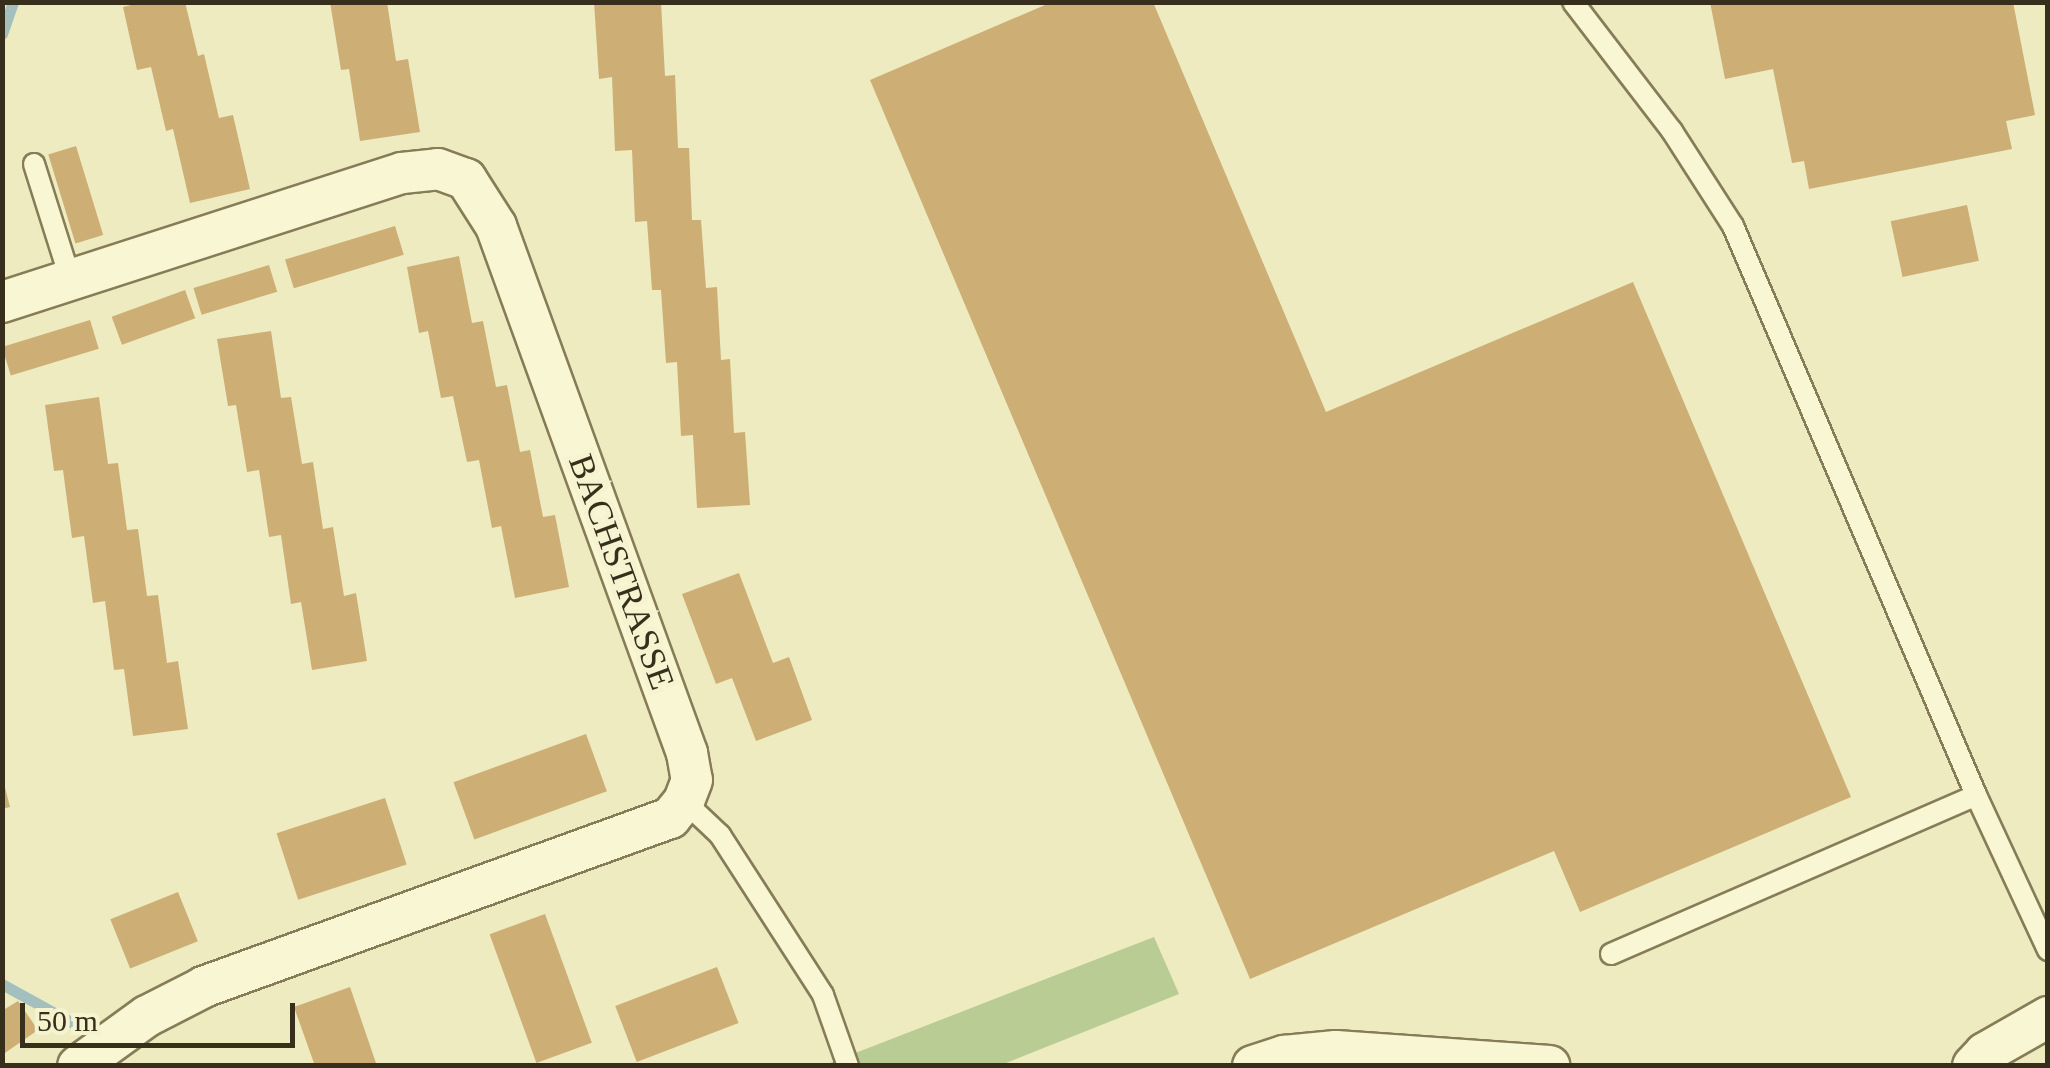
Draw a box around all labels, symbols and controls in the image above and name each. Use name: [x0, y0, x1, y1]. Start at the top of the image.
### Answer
street label: BACHSTRASSE: [559, 449, 683, 695]
scale bar: [25, 983, 300, 1045]
text: 50 m: [37, 1004, 98, 1037]

